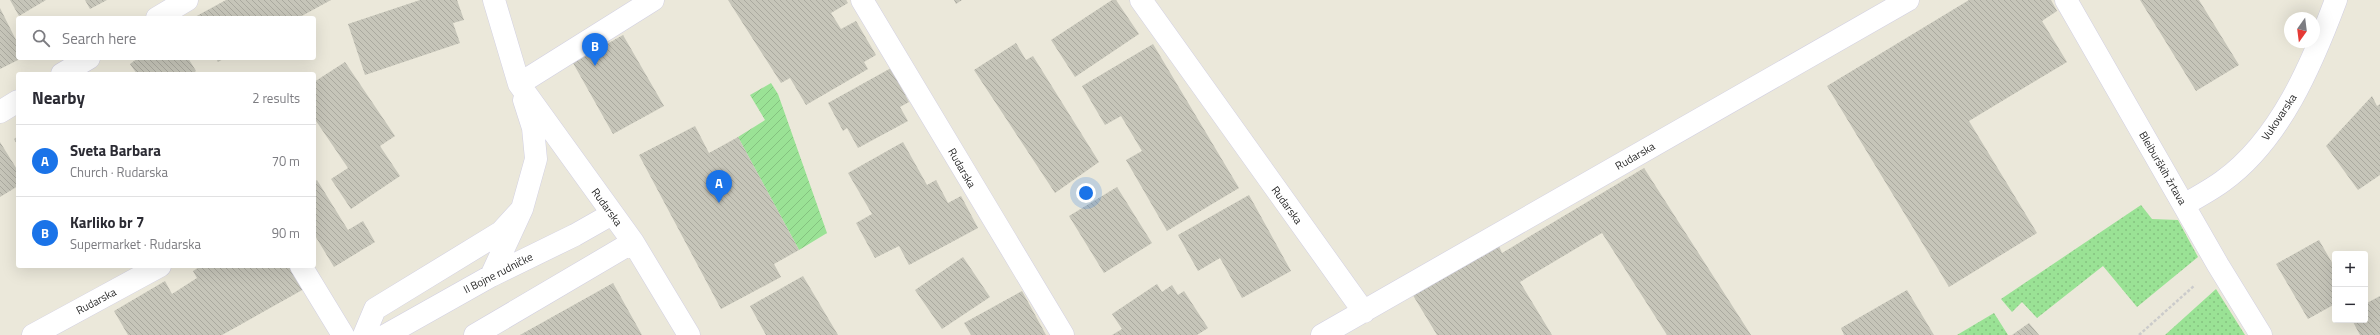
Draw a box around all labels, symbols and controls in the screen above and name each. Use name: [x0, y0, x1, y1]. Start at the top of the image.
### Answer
north arrow: [2284, 12, 2320, 48]
search box: [16, 16, 316, 60]
icon: search: [30, 27, 52, 49]
text: Search here: [62, 27, 136, 50]
pin: B: [582, 33, 608, 66]
text: Nearby: [32, 85, 85, 111]
text: 2 results: [252, 88, 300, 108]
street label: Vukovarska: [2257, 90, 2301, 144]
street label: Bleiburških žrtava: [2135, 128, 2191, 208]
street label: Rudarska: [1612, 138, 1658, 174]
text: Sveta Barbara: [70, 139, 161, 162]
street label: Rudarska: [944, 145, 980, 191]
text: A: [41, 151, 49, 171]
text: 70 m: [272, 151, 300, 171]
text: Church · Rudarska: [70, 162, 168, 182]
pin: A: [706, 170, 732, 203]
your location: [1076, 183, 1096, 203]
street label: Rudarska: [1268, 183, 1307, 228]
street label: Rudarska: [588, 185, 627, 230]
text: Karliko br 7: [70, 211, 144, 234]
text: B: [41, 223, 49, 243]
text: 90 m: [272, 223, 300, 243]
text: Supermarket · Rudarska: [70, 234, 201, 254]
street label: II Bojne rudničke: [461, 248, 536, 297]
map controls: [2332, 251, 2368, 323]
button: +: [2332, 251, 2368, 287]
street label: Rudarska: [73, 283, 119, 318]
button: −: [2332, 287, 2368, 323]

